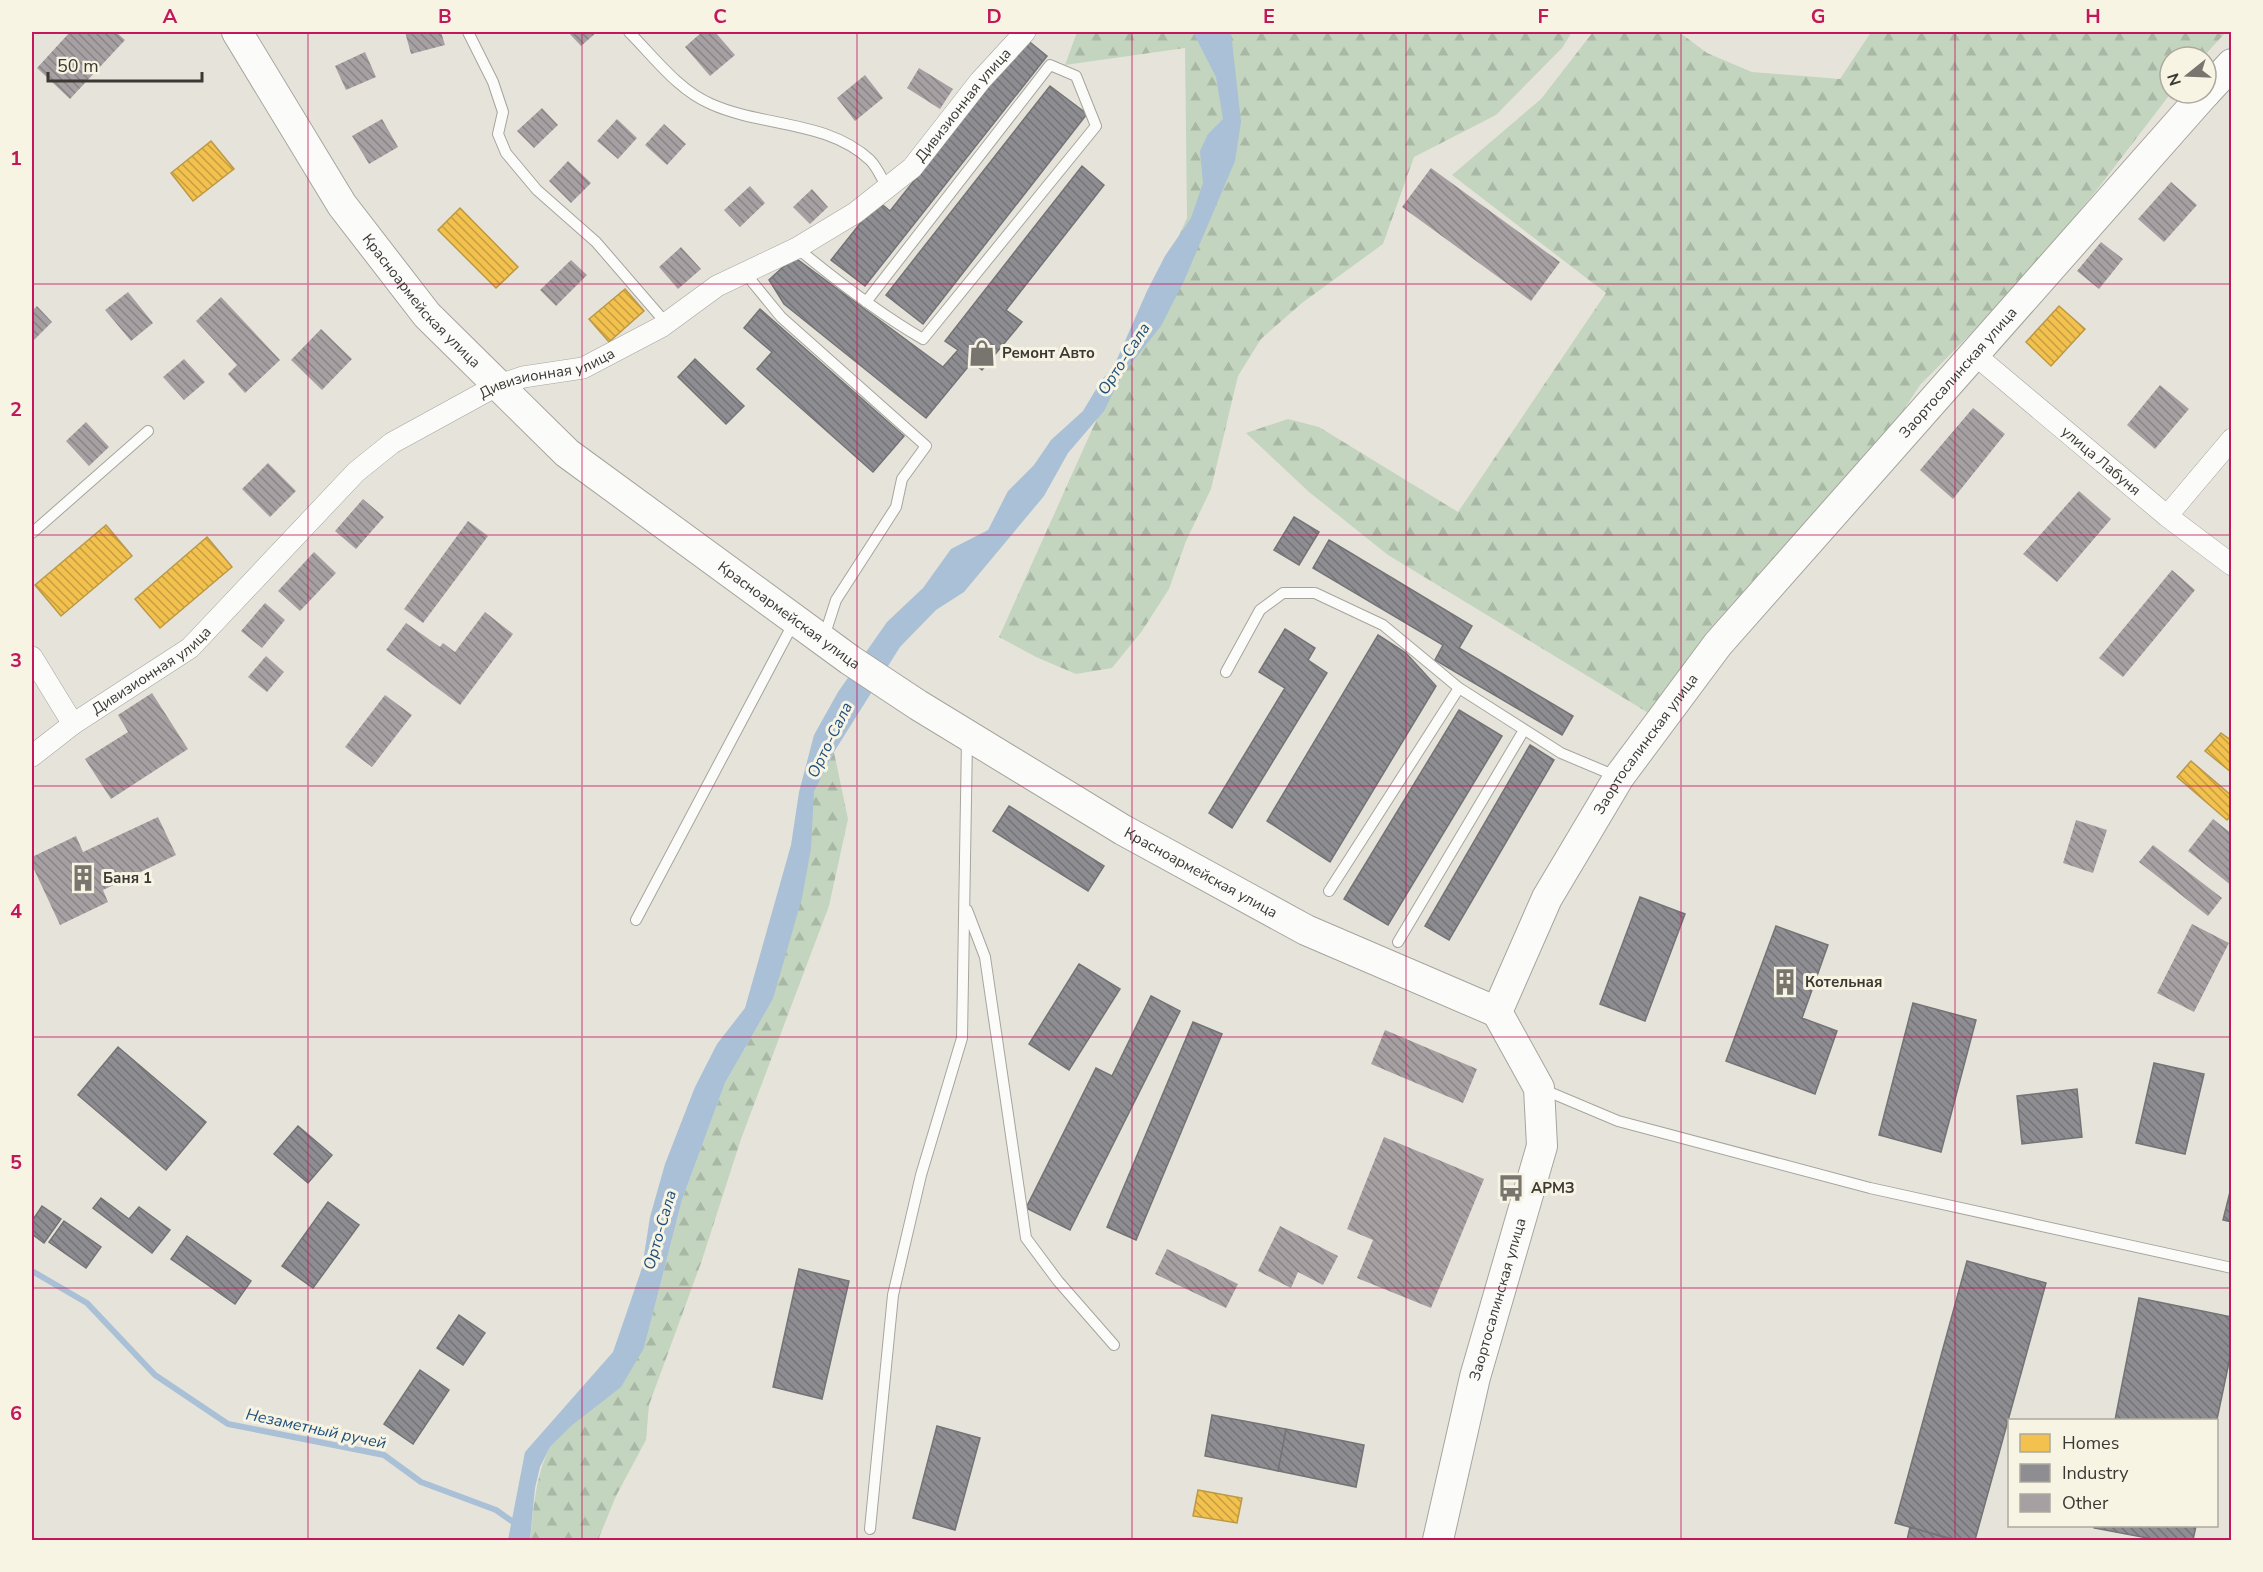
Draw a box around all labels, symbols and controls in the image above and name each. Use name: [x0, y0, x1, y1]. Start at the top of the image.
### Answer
text: A: [163, 3, 178, 30]
text: B: [438, 3, 452, 30]
text: C: [713, 3, 727, 30]
text: D: [986, 3, 1002, 30]
text: E: [1263, 3, 1275, 30]
text: F: [1537, 3, 1549, 30]
text: G: [1811, 3, 1825, 30]
text: H: [2085, 3, 2101, 30]
street label: Дивизионная улица: [910, 44, 1015, 166]
scale bar: [48, 45, 202, 83]
north arrow: [2158, 45, 2218, 105]
text: 50 m: [57, 54, 99, 78]
text: N: [2162, 70, 2187, 88]
text: 1: [10, 145, 22, 172]
street label: Красноармейская улица: [358, 230, 485, 372]
street label: Заортосалинская улица: [1895, 303, 2021, 442]
water label: Орто-Сала: [1092, 319, 1156, 399]
shop icon: Ремонт Авто: [967, 338, 997, 368]
street label: Дивизионная улица: [475, 343, 618, 403]
place label: Ремонт Авто: [1002, 343, 1095, 363]
text: 2: [10, 396, 22, 423]
street label: улица Лабуня: [2057, 422, 2145, 500]
street label: Красноармейская улица: [714, 557, 864, 674]
street label: Дивизионная улица: [88, 622, 215, 719]
text: 3: [10, 647, 22, 674]
street label: Заортосалинская улица: [1589, 670, 1703, 818]
water label: Орто-Сала: [802, 698, 858, 782]
street label: Красноармейская улица: [1121, 823, 1281, 923]
building icon: Баня 1: [68, 863, 98, 893]
place label: Баня 1: [103, 868, 152, 888]
text: 4: [10, 898, 22, 925]
building icon: Котельная: [1770, 967, 1800, 997]
place label: Котельная: [1805, 972, 1882, 992]
text: 5: [10, 1149, 22, 1176]
bus stop icon: АРМЗ: [1496, 1173, 1526, 1203]
place label: АРМЗ: [1531, 1178, 1574, 1198]
water label: Орто-Сала: [638, 1188, 682, 1272]
street label: Заортосалинская улица: [1464, 1216, 1531, 1383]
text: 6: [10, 1400, 22, 1427]
water label: Незаметный ручей: [244, 1403, 388, 1455]
legend: [2008, 1419, 2218, 1527]
text: Homes: [2062, 1431, 2119, 1455]
text: Industry: [2062, 1461, 2129, 1485]
text: Other: [2062, 1491, 2109, 1515]

